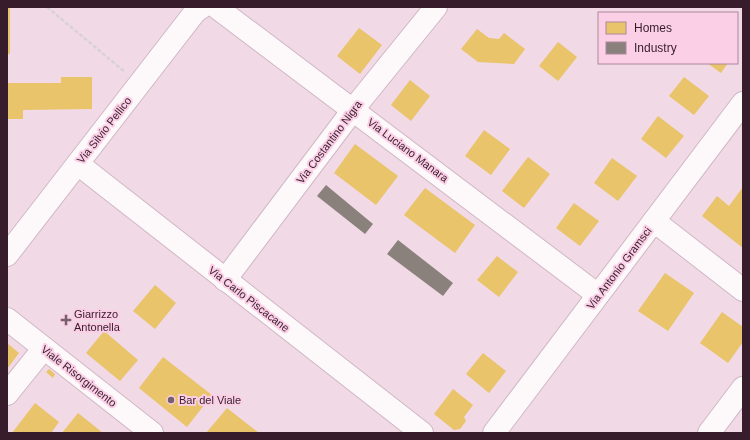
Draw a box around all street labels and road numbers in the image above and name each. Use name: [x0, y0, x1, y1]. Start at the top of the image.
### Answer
street label: Via Silvio Pellico: [74, 95, 134, 165]
street label: Via Costantino Nigra: [294, 97, 365, 186]
street label: Via Luciano Manara: [365, 116, 451, 185]
street label: Via Antonio Gramsci: [584, 225, 654, 311]
street label: Via Carlo Piscacane: [206, 264, 292, 334]
street label: Viale Risorgimento: [39, 343, 119, 409]

